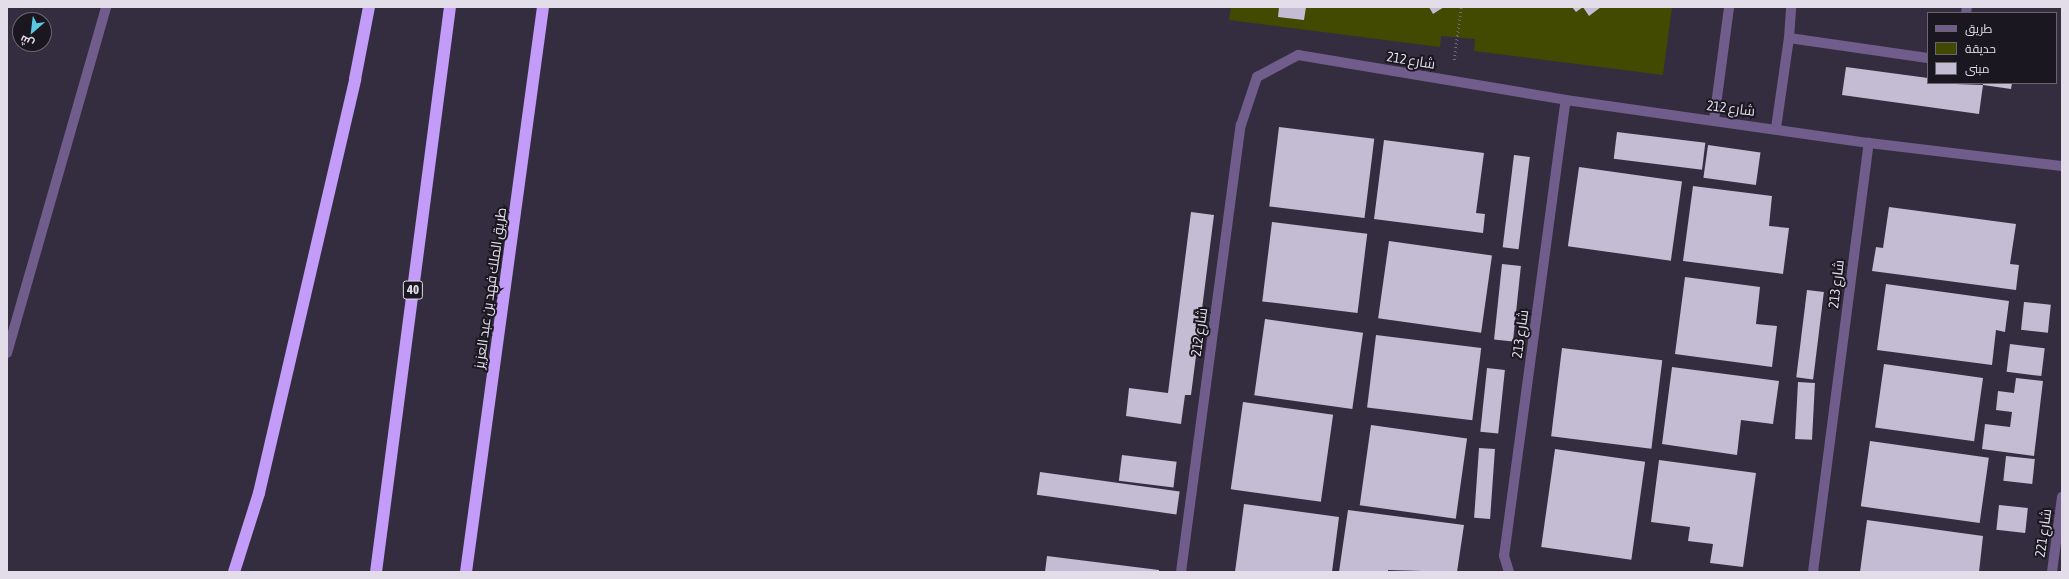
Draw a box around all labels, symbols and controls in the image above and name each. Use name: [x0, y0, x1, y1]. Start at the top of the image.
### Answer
north arrow: [12, 12, 52, 52]
legend: [1927, 12, 2057, 84]
text: طريق: [1965, 22, 1992, 36]
text: ش: [18, 33, 36, 50]
text: حديقة: [1965, 42, 1996, 56]
street label: شارع 212: [1386, 48, 1436, 72]
text: مبنى: [1965, 62, 1990, 76]
street label: شارع 212: [1706, 97, 1756, 119]
street label: طريق الملك فهد بن عبد العزيز: [470, 206, 510, 370]
street label: شارع 213: [1825, 259, 1847, 309]
road number: 40: [402, 279, 424, 301]
street label: شارع 212: [1187, 307, 1211, 357]
street label: شارع 213: [1508, 309, 1532, 359]
street label: شارع 221: [2031, 508, 2055, 558]

